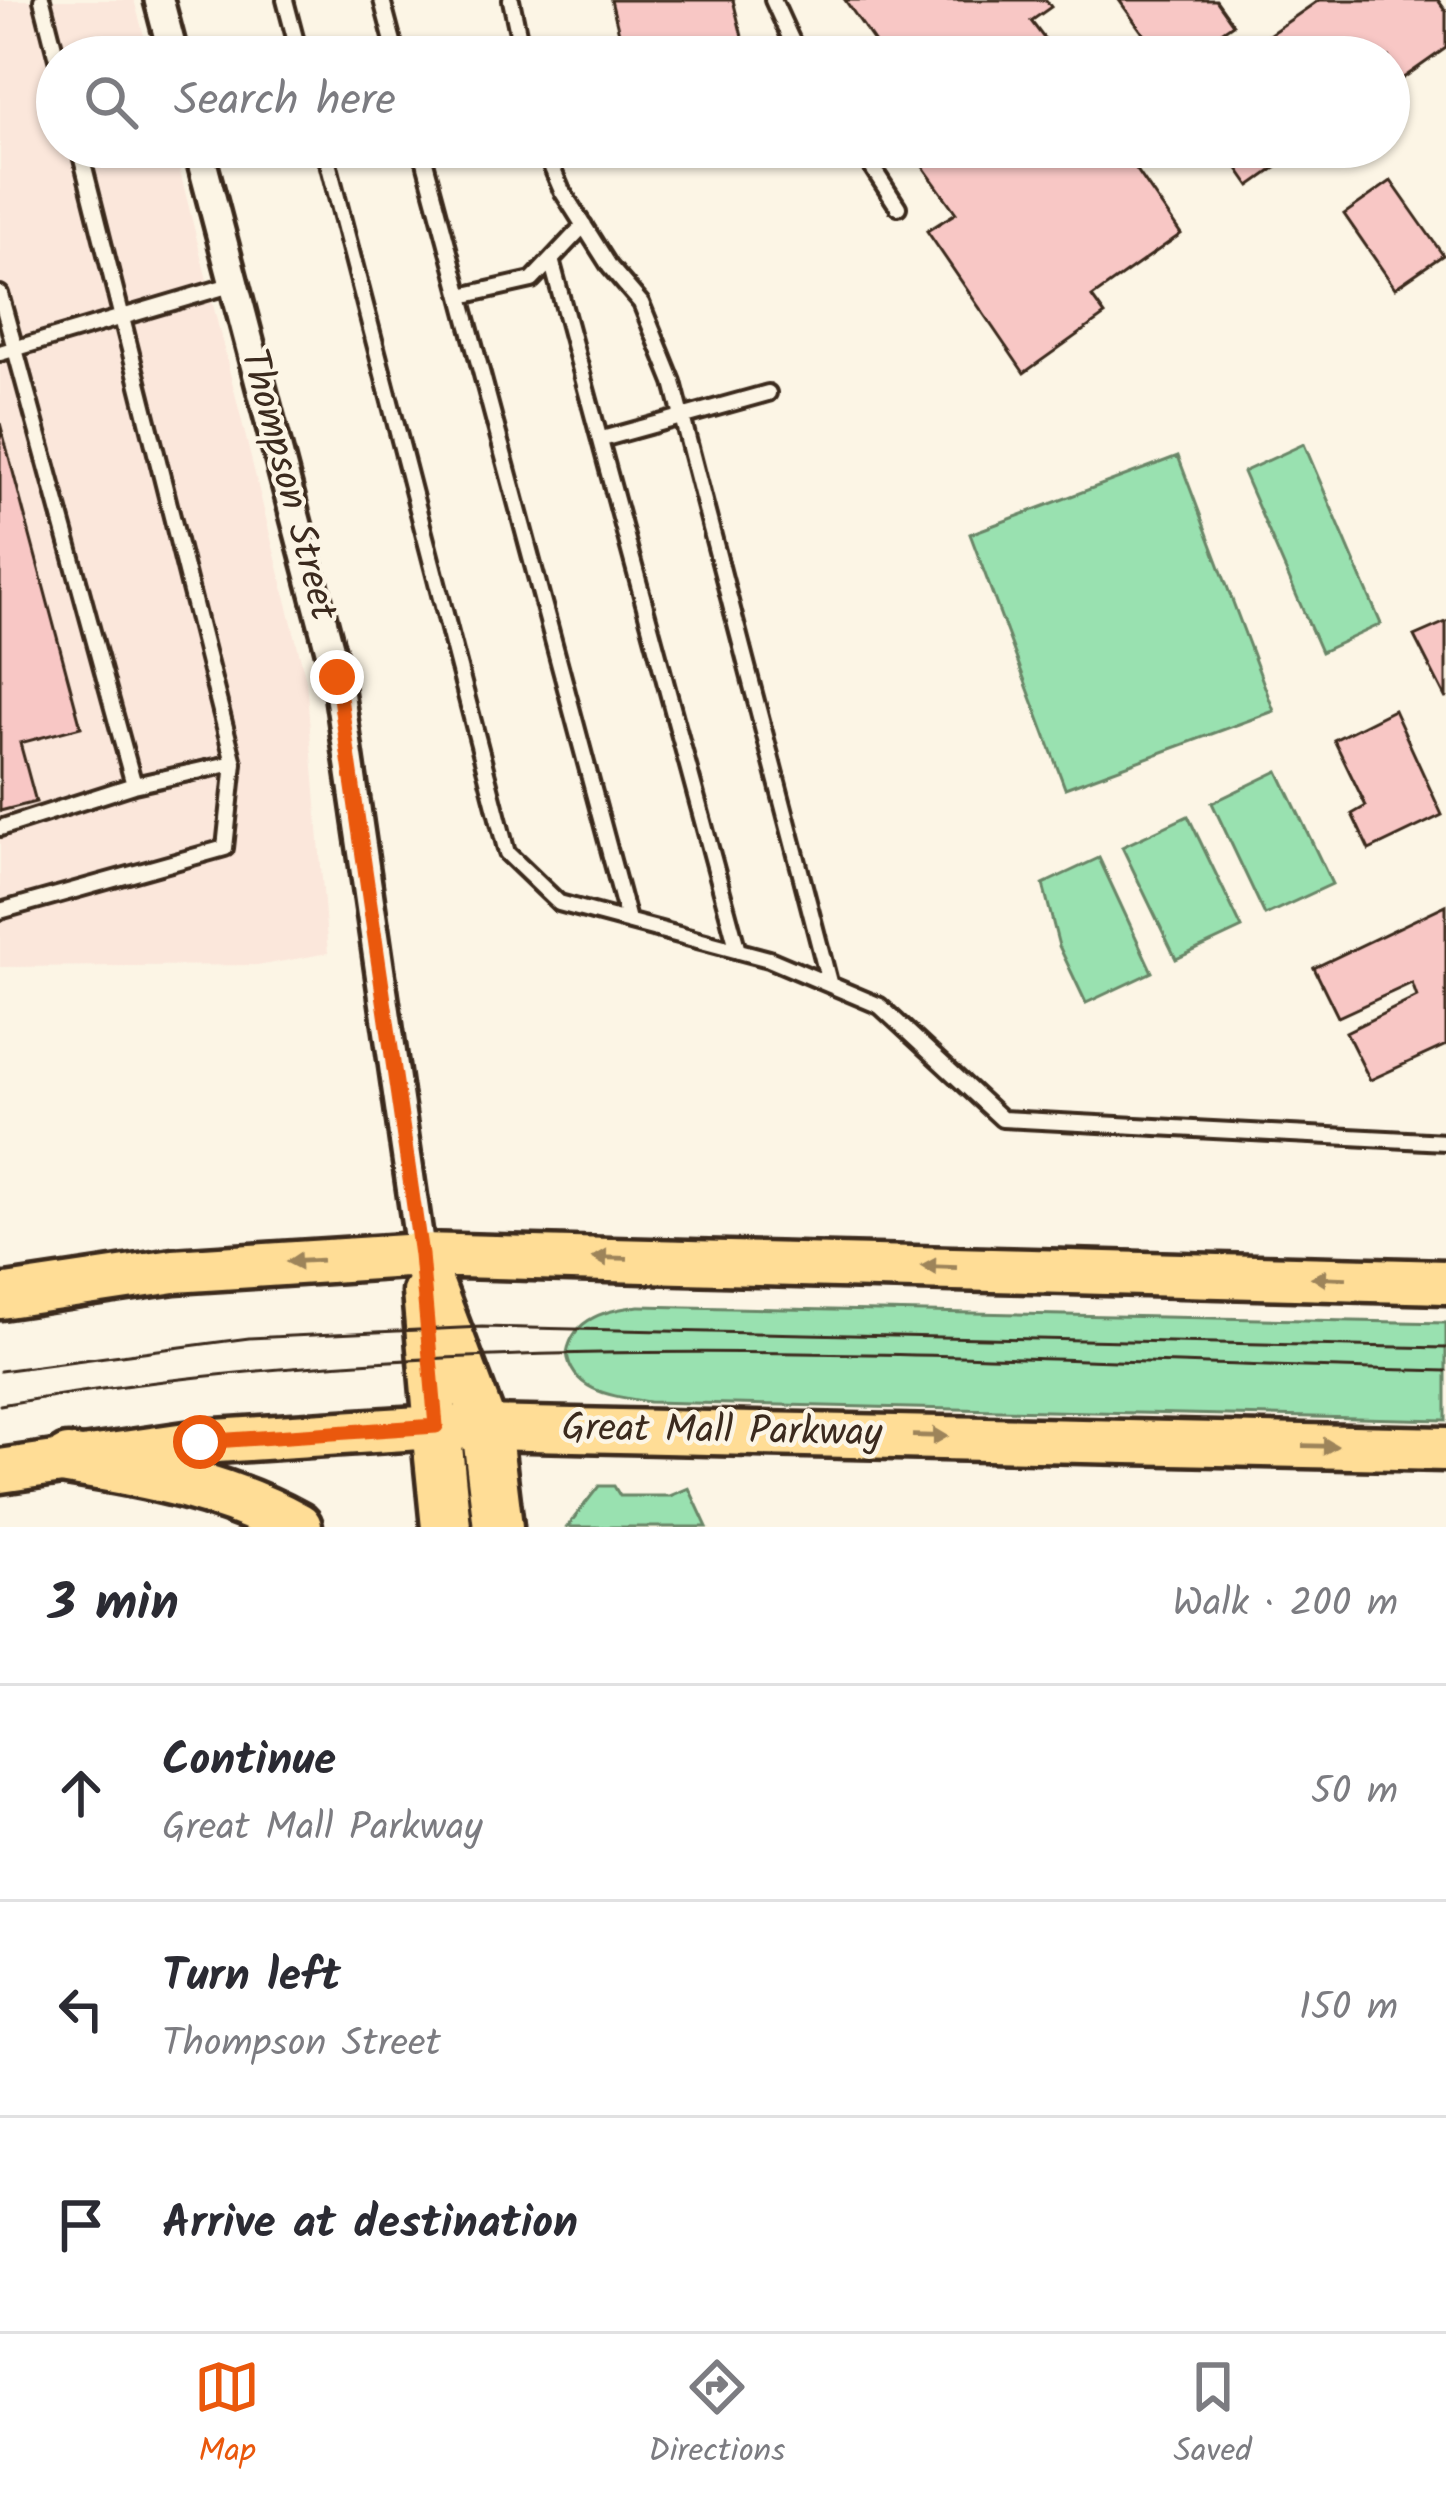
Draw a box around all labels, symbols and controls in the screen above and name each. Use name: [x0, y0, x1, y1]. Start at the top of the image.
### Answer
search box: [36, 36, 1410, 168]
text: Search here: [174, 66, 396, 138]
icon: search: [78, 69, 144, 135]
street label: Thompson Street: [221, 342, 353, 629]
route end: [310, 650, 364, 704]
one-way arrow: [590, 1249, 628, 1268]
one-way arrow: [284, 1252, 322, 1271]
one-way arrow: [919, 1257, 957, 1276]
one-way arrow: [1309, 1268, 1347, 1287]
street label: Great Mall Parkway: [561, 1398, 884, 1466]
route start: [173, 1415, 227, 1469]
one-way arrow: [912, 1427, 950, 1446]
one-way arrow: [1302, 1437, 1340, 1456]
text: 3 min: [48, 1565, 179, 1646]
text: Walk · 200 m: [1173, 1574, 1398, 1636]
text: Continue: [162, 1726, 336, 1798]
icon: ahead: [48, 1760, 114, 1826]
text: 50 m: [1311, 1762, 1398, 1824]
text: Great Mall Parkway: [162, 1798, 483, 1860]
text: Turn left: [162, 1942, 341, 2014]
icon: left: [48, 1976, 114, 2042]
text: 150 m: [1299, 1978, 1398, 2040]
text: Thompson Street: [162, 2014, 441, 2076]
text: Arrive at destination: [162, 2189, 578, 2261]
icon: arrive: [48, 2192, 114, 2258]
tab: Map: [194, 2354, 260, 2479]
tab: Directions: [648, 2354, 785, 2479]
tab: Saved: [1174, 2354, 1252, 2479]

